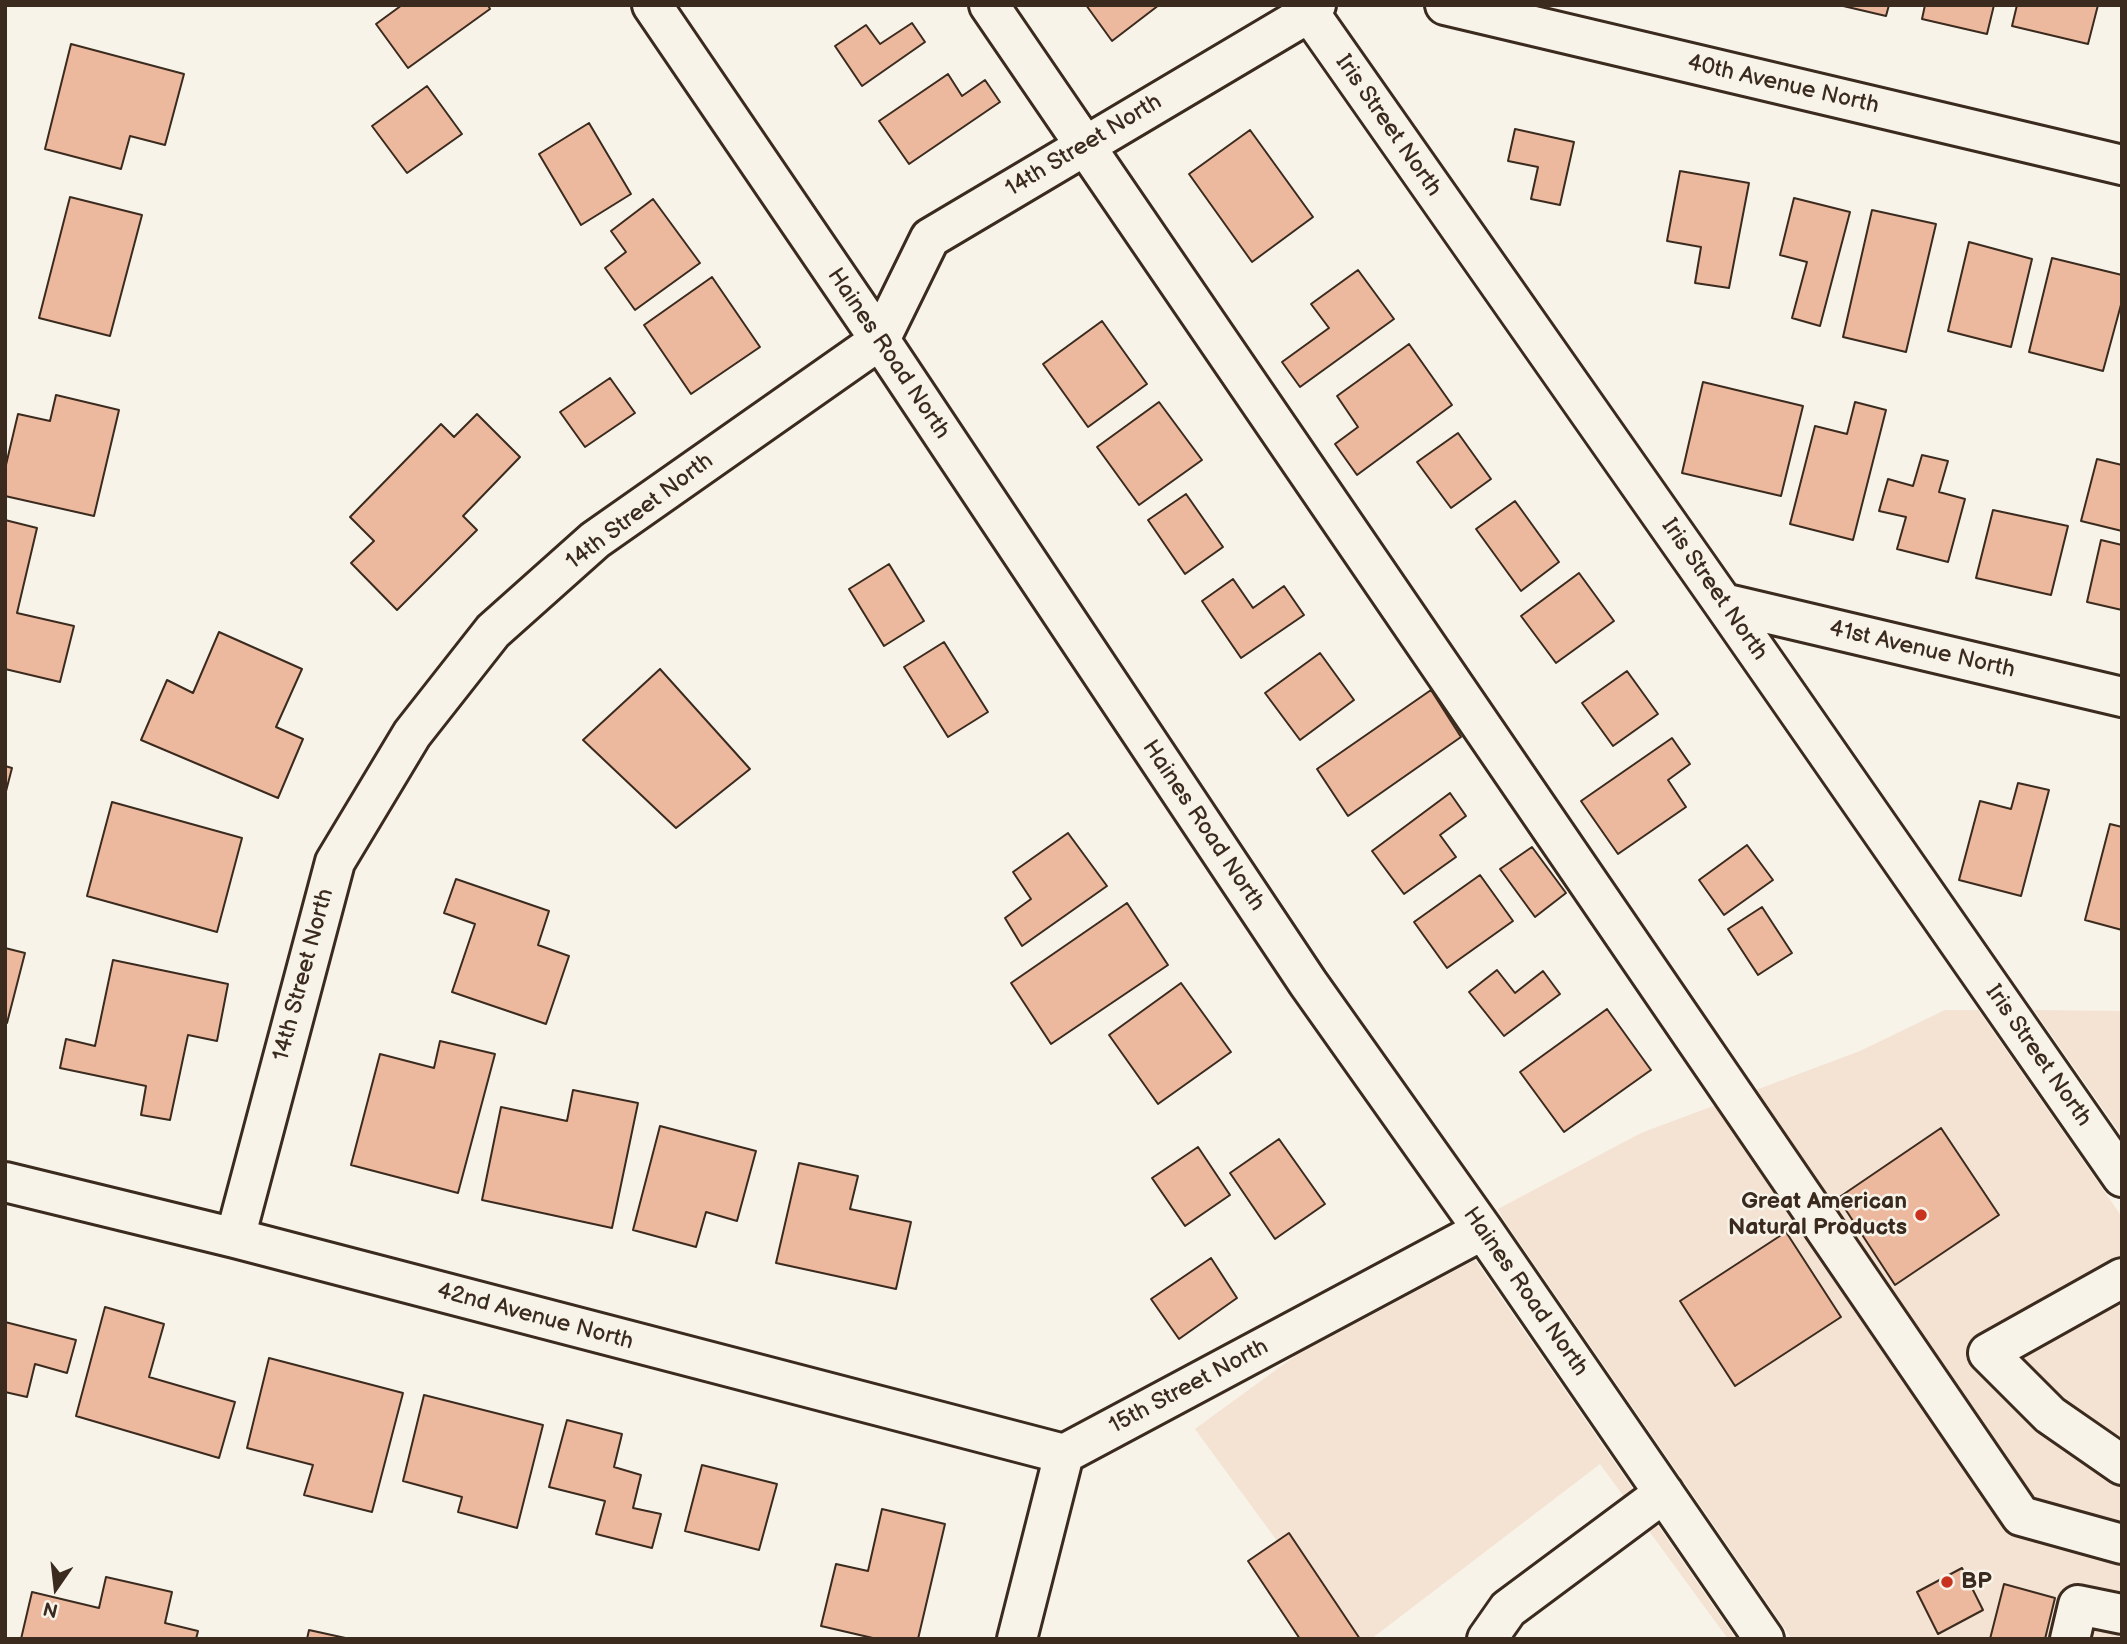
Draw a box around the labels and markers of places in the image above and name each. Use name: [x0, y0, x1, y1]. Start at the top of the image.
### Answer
place label: Great American Natural Products: [1728, 1188, 1907, 1242]
marker: Great American Natural Products: [1913, 1207, 1929, 1223]
place label: BP: [1961, 1568, 1992, 1596]
marker: BP: [1939, 1574, 1955, 1590]

